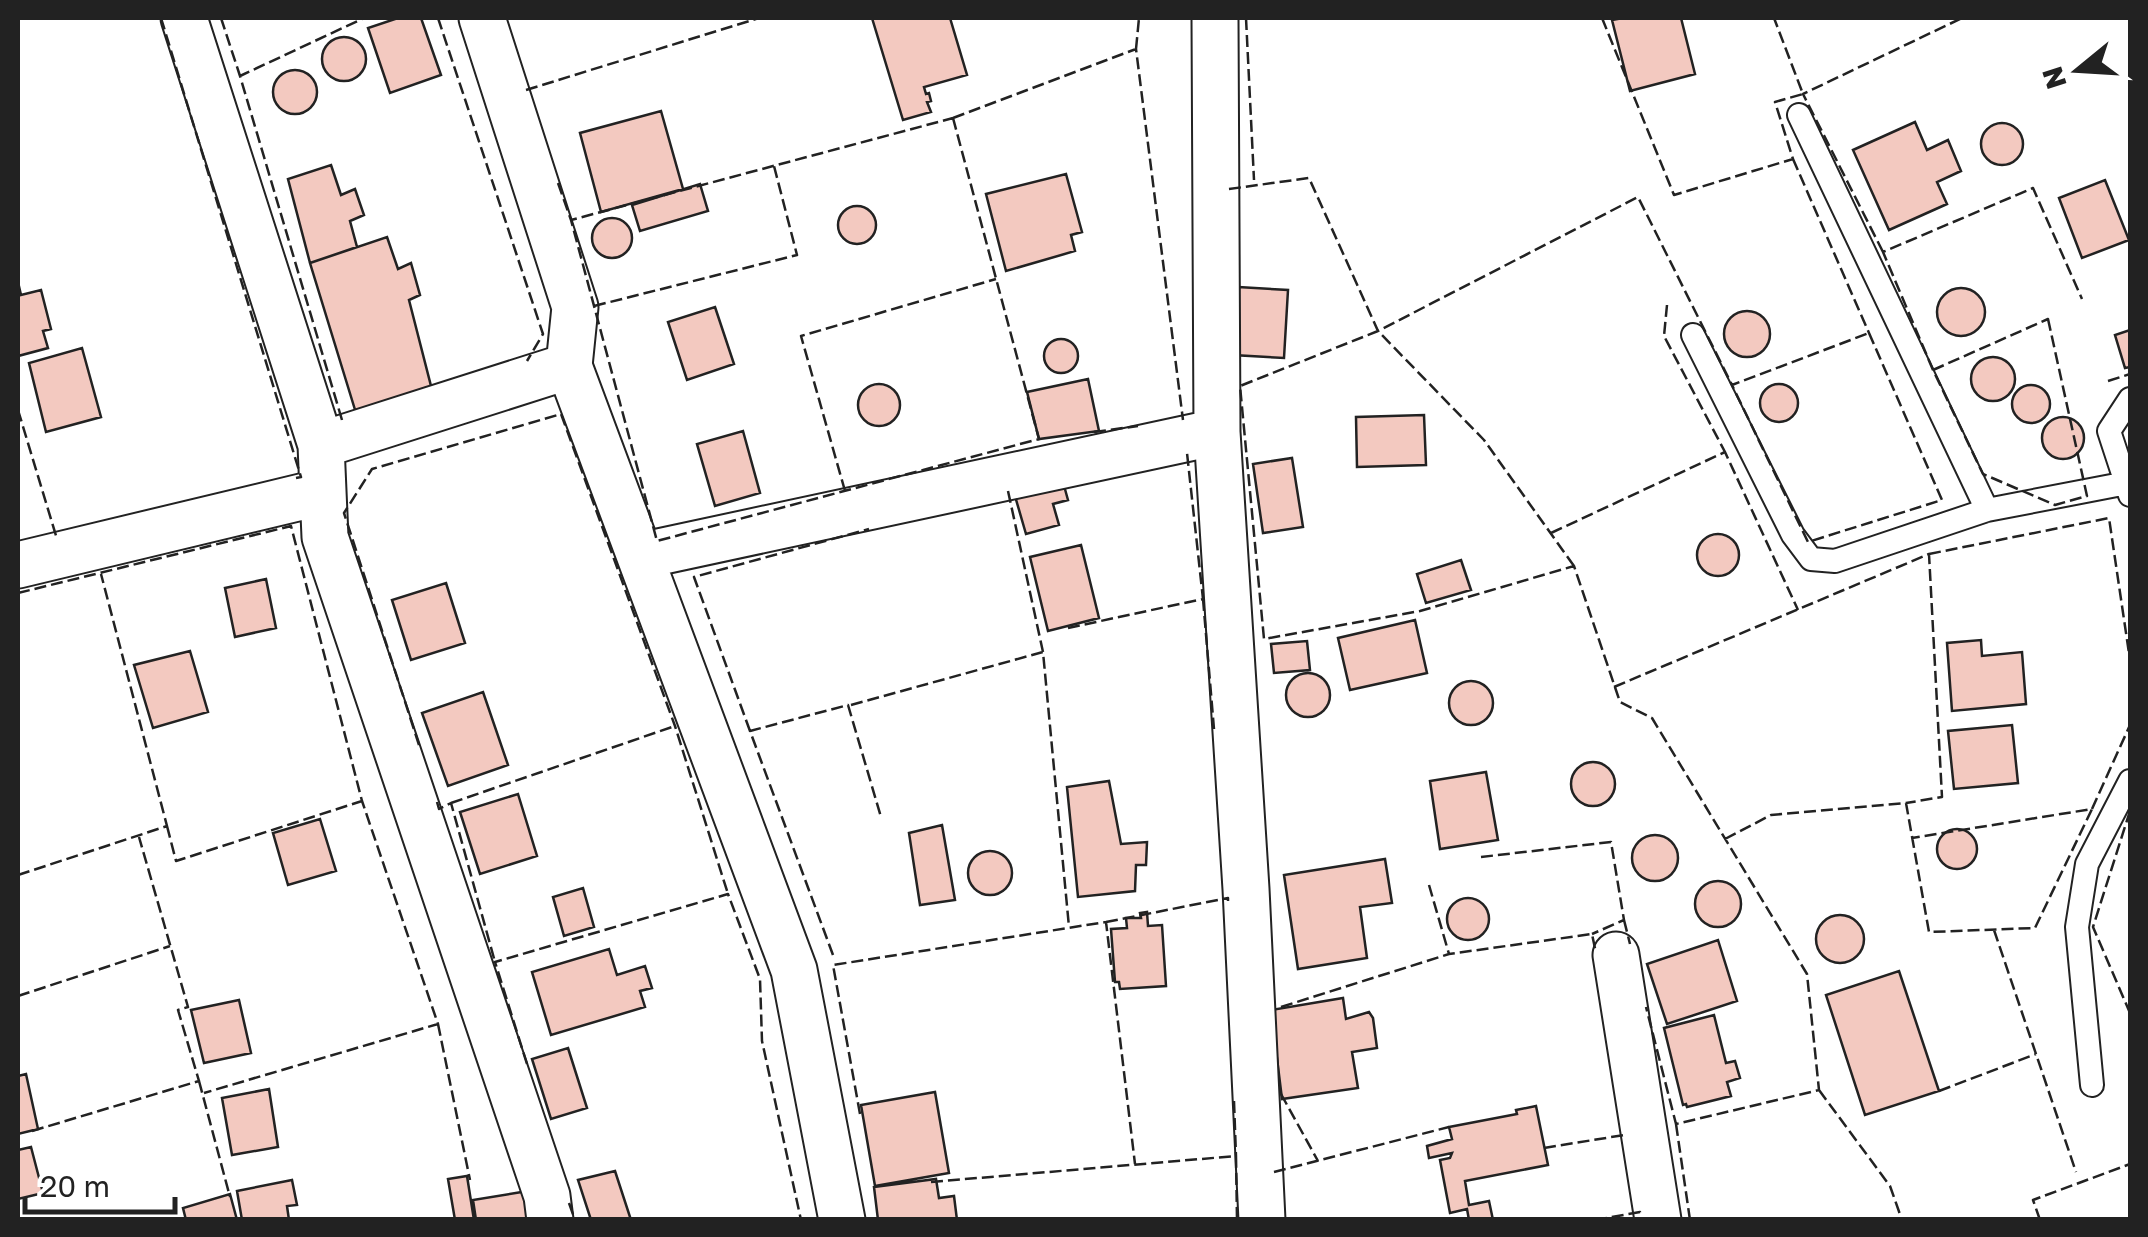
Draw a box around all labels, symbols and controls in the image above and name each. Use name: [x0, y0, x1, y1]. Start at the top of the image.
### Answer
north arrow: [2028, 20, 2128, 120]
text: N: [2035, 63, 2073, 93]
scale bar: [25, 1152, 175, 1214]
text: 20 m: [40, 1168, 110, 1204]

